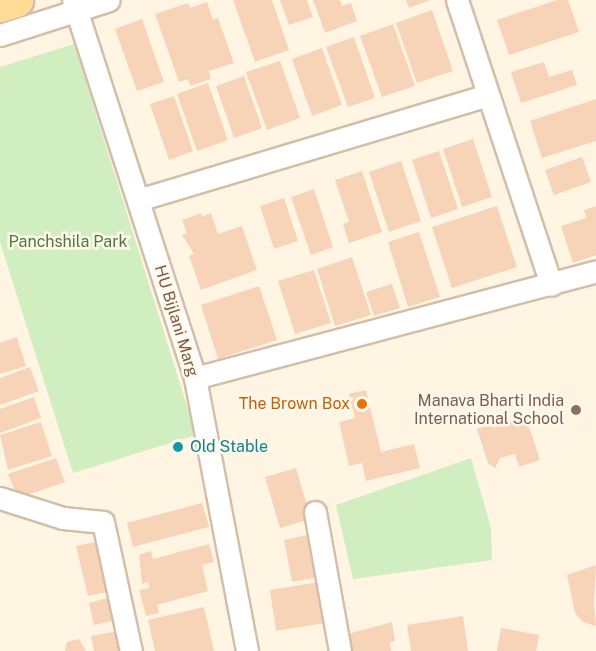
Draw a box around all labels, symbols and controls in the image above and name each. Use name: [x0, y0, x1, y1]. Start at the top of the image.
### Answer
park label: Panchshila Park: [9, 232, 127, 252]
street label: HU Bijlani Marg: [150, 263, 202, 379]
place label: Manava Bharti India International School: [414, 391, 564, 429]
place label: The Brown Box: [239, 394, 350, 414]
marker: The Brown Box: [355, 397, 369, 411]
marker: Manava Bharti India International School: [569, 403, 583, 417]
place label: Old Stable: [190, 437, 268, 457]
marker: Old Stable: [171, 440, 185, 454]

